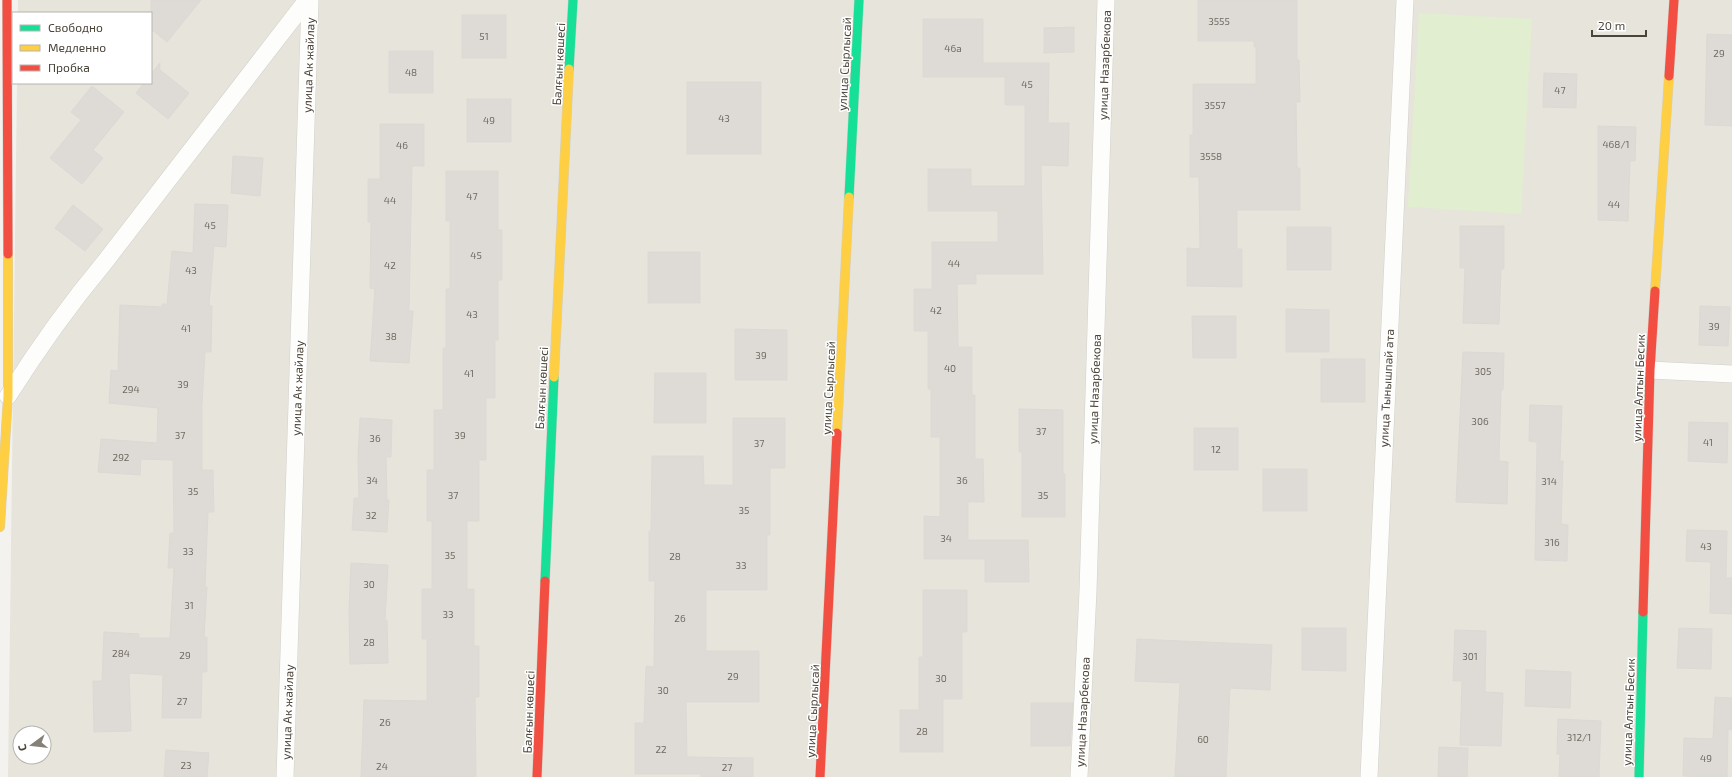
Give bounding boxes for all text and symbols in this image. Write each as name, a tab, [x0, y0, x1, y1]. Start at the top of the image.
street label: улица Назарбекова	[1095, 10, 1114, 120]
legend	[12, 12, 152, 84]
scale bar	[1592, 12, 1646, 38]
house number: 3555	[1208, 15, 1230, 27]
street label: улица Ак жайлау	[299, 16, 318, 113]
street label: улица Сырлысай	[835, 17, 854, 111]
text: 20 m	[1598, 18, 1625, 32]
text: Свободно	[48, 20, 103, 34]
street label: Балғын көшесі	[549, 22, 567, 106]
house number: 51	[479, 30, 489, 42]
text: Медленно	[48, 40, 106, 54]
house number: 46а	[944, 42, 962, 54]
house number: 29	[1713, 47, 1725, 59]
text: Пробка	[48, 60, 90, 74]
house number: 48	[405, 66, 417, 78]
house number: 45	[1021, 78, 1033, 90]
house number: 47	[1554, 84, 1566, 96]
house number: 3557	[1204, 99, 1226, 111]
house number: 43	[718, 112, 730, 124]
house number: 49	[483, 114, 495, 126]
house number: 468/1	[1602, 138, 1630, 150]
house number: 46	[396, 139, 408, 151]
house number: 3558	[1200, 150, 1222, 162]
house number: 47	[466, 190, 478, 202]
house number: 44	[384, 194, 396, 206]
house number: 44	[1608, 198, 1620, 210]
house number: 45	[204, 219, 216, 231]
house number: 45	[470, 249, 482, 261]
house number: 44	[948, 257, 960, 269]
house number: 42	[384, 259, 396, 271]
house number: 43	[185, 264, 197, 276]
house number: 42	[930, 304, 942, 316]
house number: 43	[466, 308, 478, 320]
house number: 39	[1708, 320, 1720, 332]
house number: 41	[181, 322, 191, 334]
street label: улица Тынышпай ата	[1376, 328, 1397, 448]
house number: 38	[385, 330, 397, 342]
street label: улица Алтын Бесик	[1629, 333, 1648, 442]
street label: улица Назарбекова	[1085, 334, 1104, 444]
street label: улица Ак жайлау	[288, 339, 307, 436]
street label: улица Сырлысай	[819, 341, 838, 435]
street label: Балғын көшесі	[532, 346, 550, 430]
house number: 39	[755, 349, 767, 361]
house number: 40	[944, 362, 956, 374]
house number: 305	[1475, 365, 1491, 377]
house number: 41	[464, 367, 474, 379]
house number: 39	[177, 378, 189, 390]
house number: 294	[122, 383, 140, 395]
house number: 306	[1471, 415, 1489, 427]
house number: 37	[1036, 425, 1046, 437]
house number: 37	[175, 429, 185, 441]
house number: 39	[454, 429, 466, 441]
house number: 36	[369, 432, 381, 444]
house number: 41	[1703, 436, 1713, 448]
house number: 37	[754, 437, 764, 449]
house number: 12	[1211, 443, 1221, 455]
house number: 292	[113, 451, 130, 463]
house number: 34	[366, 474, 378, 486]
house number: 36	[956, 474, 968, 486]
house number: 314	[1541, 475, 1557, 487]
house number: 35	[188, 485, 198, 497]
house number: 37	[448, 489, 458, 501]
house number: 35	[1038, 489, 1048, 501]
house number: 35	[739, 504, 749, 516]
house number: 32	[365, 509, 377, 521]
house number: 34	[940, 532, 952, 544]
house number: 316	[1544, 536, 1560, 548]
house number: 43	[1700, 540, 1712, 552]
house number: 33	[182, 545, 194, 557]
house number: 35	[445, 549, 455, 561]
house number: 28	[669, 550, 681, 562]
house number: 33	[735, 559, 747, 571]
house number: 30	[363, 578, 375, 590]
house number: 31	[184, 599, 194, 611]
house number: 33	[442, 608, 454, 620]
house number: 26	[674, 612, 686, 624]
house number: 28	[363, 636, 375, 648]
house number: 284	[112, 647, 130, 659]
house number: 29	[179, 649, 191, 661]
house number: 301	[1462, 650, 1478, 662]
street label: улица Назарбекова	[1072, 657, 1093, 767]
street label: улица Алтын Бесик	[1619, 657, 1638, 766]
street label: улица Ак жайлау	[278, 663, 297, 760]
street label: улица Сырлысай	[803, 664, 822, 758]
street label: Балғын көшесі	[520, 670, 536, 754]
house number: 29	[727, 670, 739, 682]
house number: 30	[935, 672, 947, 684]
house number: 30	[657, 684, 669, 696]
house number: 27	[177, 695, 187, 707]
house number: 26	[379, 716, 391, 728]
north arrow	[12, 725, 52, 765]
house number: 28	[916, 725, 928, 737]
house number: 312/1	[1567, 731, 1591, 743]
house number: 60	[1197, 733, 1209, 745]
text: С	[15, 742, 29, 753]
house number: 22	[655, 743, 667, 755]
house number: 49	[1700, 752, 1712, 764]
house number: 23	[180, 759, 192, 771]
house number: 24	[376, 760, 388, 772]
house number: 27	[722, 761, 732, 773]

